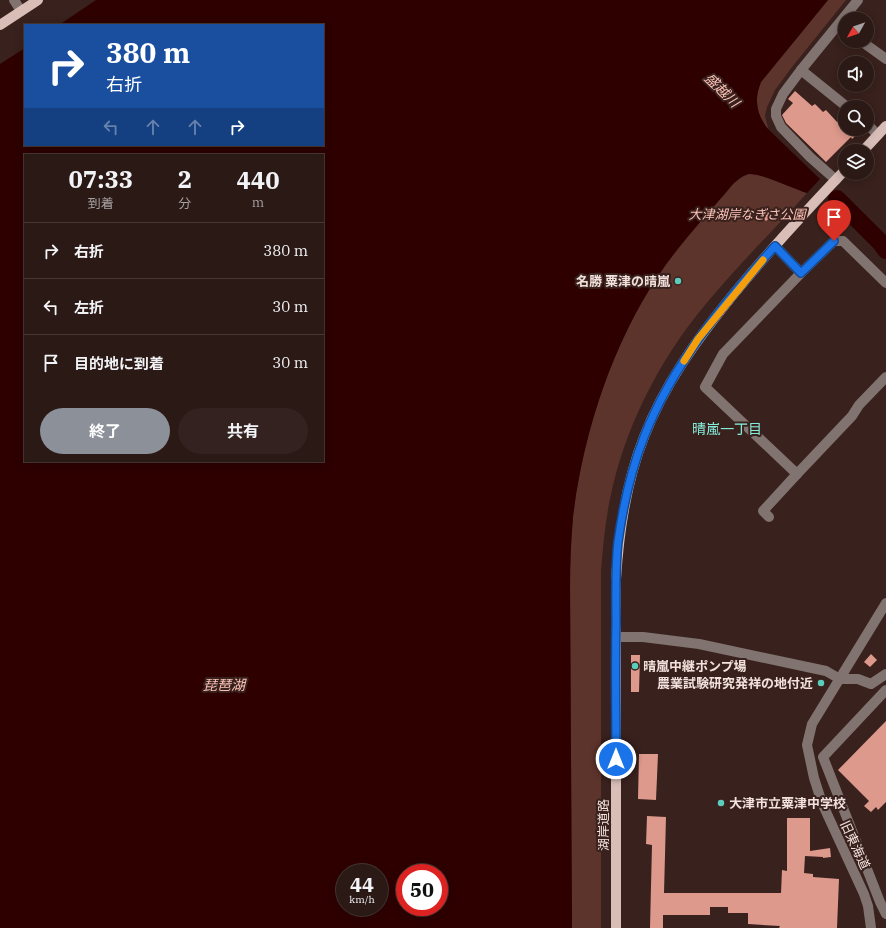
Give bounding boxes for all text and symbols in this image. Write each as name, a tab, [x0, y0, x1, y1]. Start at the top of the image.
north arrow	[838, 12, 874, 48]
map controls	[838, 12, 874, 180]
text: 380 m	[106, 34, 190, 71]
icon: right	[40, 40, 92, 92]
button: sound	[838, 56, 874, 92]
water label: 盛越川	[701, 69, 745, 112]
text: 右折	[106, 73, 142, 96]
button: search	[838, 100, 874, 136]
icon: left	[100, 116, 122, 138]
icon: ahead	[142, 116, 164, 138]
icon: ahead	[184, 116, 206, 138]
icon: right	[226, 116, 248, 138]
button: layers	[838, 144, 874, 180]
text: 07:33	[68, 163, 133, 195]
text: 2	[178, 163, 192, 195]
text: 440	[236, 164, 280, 196]
text: m	[252, 194, 264, 211]
text: 到着	[88, 195, 114, 212]
text: 分	[178, 195, 191, 212]
pin	[817, 200, 851, 241]
park label: 大津湖岸なぎさ公園	[688, 206, 807, 223]
icon: arrive	[823, 206, 845, 228]
icon: right	[40, 240, 62, 262]
text: 380 m	[263, 241, 308, 260]
text: 右折	[74, 242, 104, 261]
place label: 名勝 粟津の晴嵐	[576, 273, 671, 290]
marker: 名勝 粟津の晴嵐	[673, 276, 683, 286]
icon: left	[40, 296, 62, 318]
text: 30 m	[272, 297, 308, 316]
text: 左折	[74, 298, 104, 317]
icon: arrive	[40, 352, 62, 374]
text: 30 m	[272, 353, 308, 372]
text: 目的地に到着	[74, 354, 164, 373]
button: 終了	[40, 408, 170, 454]
button: 共有	[178, 408, 308, 454]
district label: 晴嵐一丁目	[692, 420, 762, 438]
place label: 晴嵐中継ポンプ場	[643, 658, 747, 675]
marker: 晴嵐中継ポンプ場	[630, 661, 640, 671]
place label: 農業試験研究発祥の地付近	[657, 675, 813, 692]
water label: 琵琶湖	[203, 676, 247, 694]
marker: 農業試験研究発祥の地付近	[816, 678, 826, 688]
position arrow	[595, 738, 637, 780]
place label: 大津市立粟津中学校	[729, 795, 846, 812]
marker: 大津市立粟津中学校	[716, 798, 726, 808]
street label: 湖岸道路	[595, 799, 612, 851]
street label: 旧東海道	[836, 818, 874, 872]
speed limit sign: 50	[396, 864, 448, 916]
text: 44	[350, 871, 374, 898]
text: km/h	[349, 893, 375, 906]

